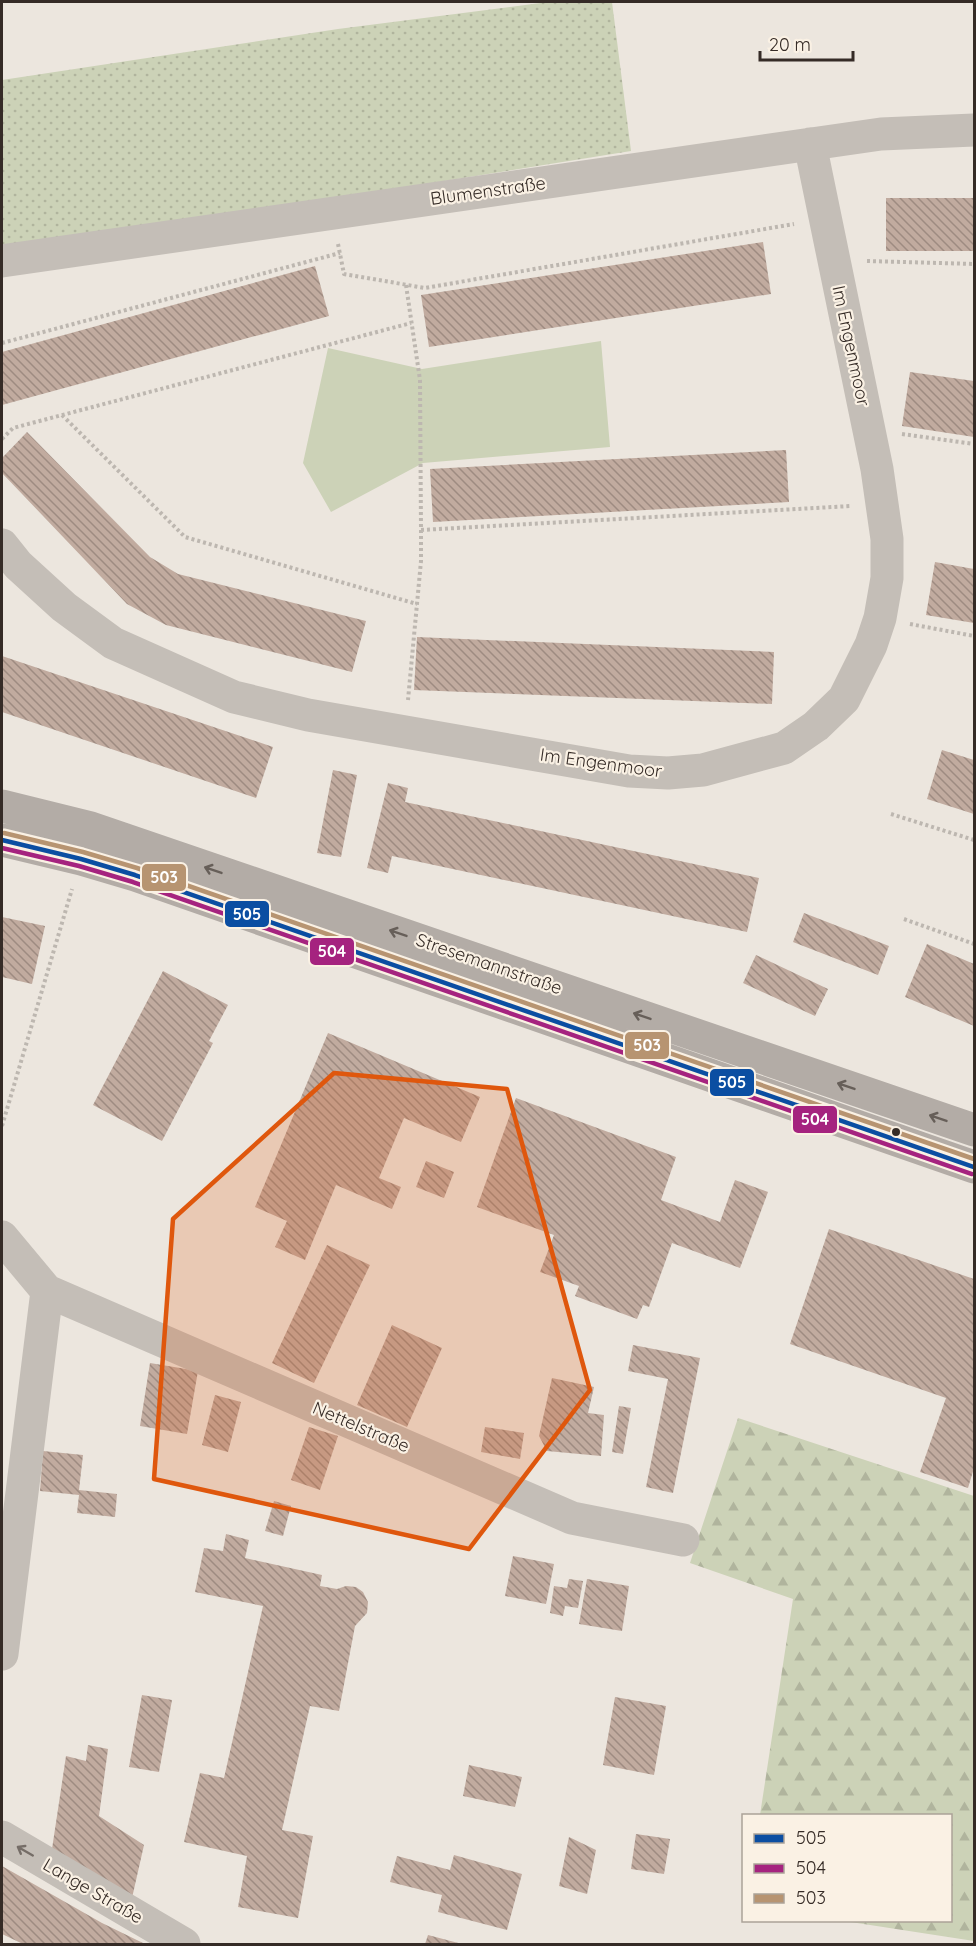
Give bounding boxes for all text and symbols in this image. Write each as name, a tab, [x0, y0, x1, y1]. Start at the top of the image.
scale bar	[760, 24, 853, 62]
text: 20 m	[769, 33, 811, 56]
street label: Blumenstraße	[429, 171, 547, 210]
street label: Im Engenmoor	[827, 283, 876, 409]
street label: Im Engenmoor	[539, 743, 664, 782]
line badge: 503	[141, 863, 187, 892]
one-way arrow	[204, 863, 223, 874]
text: 503	[150, 867, 178, 887]
line badge: 505	[224, 900, 270, 928]
text: 505	[233, 904, 261, 924]
one-way arrow	[389, 926, 407, 937]
street label: Stresemannstraße	[413, 928, 565, 999]
line badge: 504	[309, 937, 355, 966]
text: 504	[318, 941, 347, 961]
one-way arrow	[633, 1009, 652, 1020]
line badge: 503	[624, 1031, 670, 1060]
text: 503	[633, 1035, 661, 1055]
line badge: 505	[709, 1068, 755, 1097]
text: 505	[718, 1072, 746, 1092]
one-way arrow	[837, 1080, 856, 1091]
line badge: 504	[792, 1105, 838, 1134]
text: 504	[801, 1109, 830, 1129]
one-way arrow	[929, 1112, 948, 1123]
unlabelled marker	[890, 1126, 902, 1138]
street label: Nettelstraße	[309, 1396, 413, 1457]
legend	[742, 1814, 952, 1922]
text: 505	[796, 1826, 826, 1849]
one-way arrow	[17, 1845, 34, 1857]
street label: Lange Straße	[39, 1853, 147, 1928]
text: 504	[796, 1856, 826, 1879]
text: 503	[796, 1886, 826, 1909]

